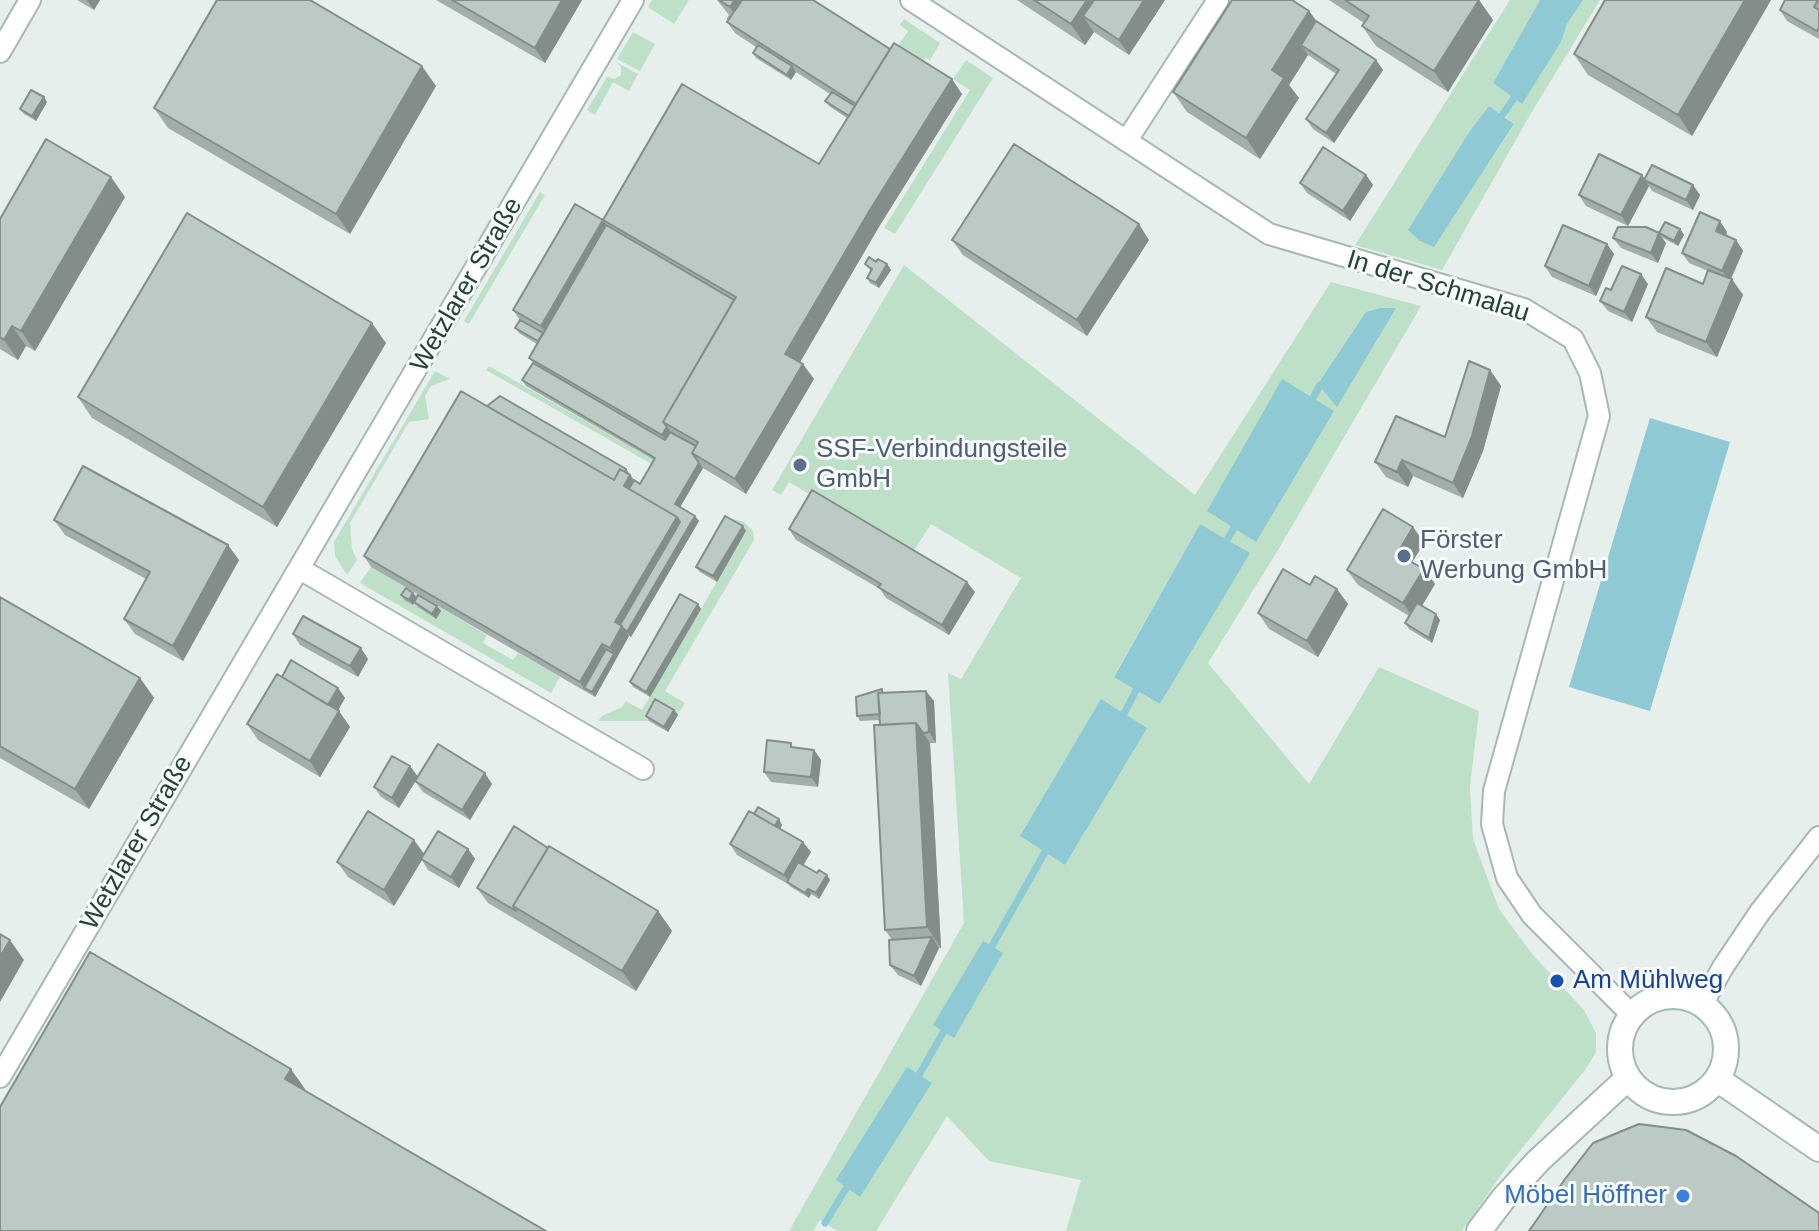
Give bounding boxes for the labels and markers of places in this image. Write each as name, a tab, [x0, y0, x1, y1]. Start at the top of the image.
place label: SSF-Verbindungsteile GmbH	[816, 434, 1067, 496]
marker: SSF-Verbindungsteile GmbH	[791, 456, 809, 474]
place label: Förster Werbung GmbH	[1420, 525, 1607, 586]
marker: Förster Werbung GmbH	[1395, 547, 1413, 565]
place label: Am Mühlweg	[1573, 965, 1723, 997]
marker: Am Mühlweg	[1548, 972, 1566, 990]
place label: Möbel Höffner	[1504, 1180, 1667, 1212]
marker: Möbel Höffner	[1674, 1187, 1692, 1205]

